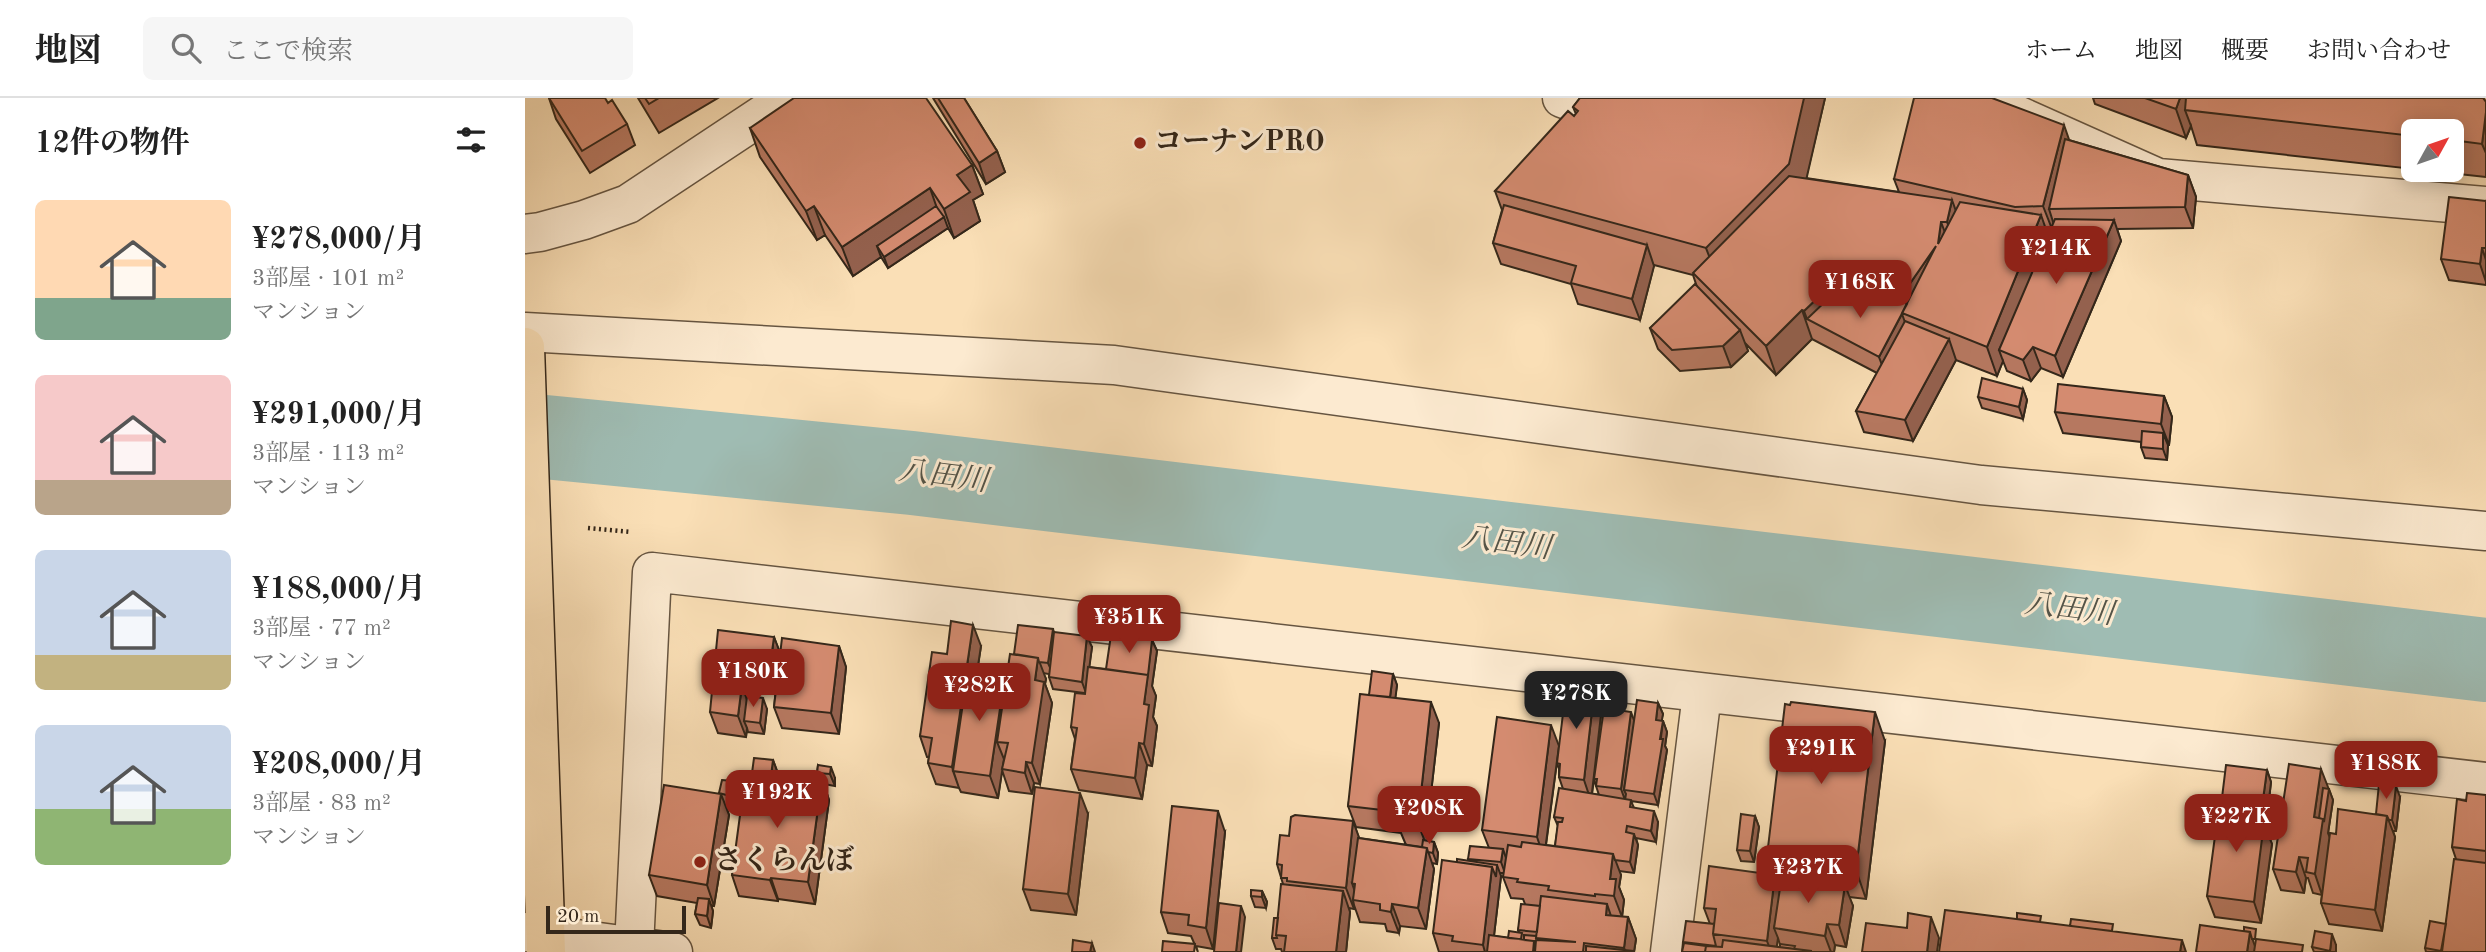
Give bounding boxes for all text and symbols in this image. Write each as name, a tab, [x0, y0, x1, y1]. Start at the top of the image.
search box	[143, 17, 633, 80]
icon: search	[167, 29, 205, 67]
text: 地図	[35, 36, 101, 69]
text: ここで検索	[223, 39, 353, 65]
text: ホーム	[2025, 40, 2097, 64]
text: 地図	[2135, 40, 2183, 64]
text: 概要	[2221, 40, 2269, 64]
text: お問い合わせ	[2307, 40, 2451, 64]
north arrow	[2401, 119, 2464, 182]
map controls	[2401, 119, 2464, 182]
icon: filters	[452, 121, 490, 159]
place label: コーナンPRO	[1154, 128, 1325, 157]
text: 12件の物件	[35, 129, 190, 159]
marker: コーナンPRO	[1132, 135, 1148, 151]
text: ¥278,000/月	[252, 225, 426, 255]
pin: ¥214K	[2007, 226, 2105, 286]
icon: home	[91, 228, 175, 312]
text: ¥214K	[2020, 237, 2092, 260]
pin: ¥168K	[1811, 260, 1909, 320]
text: 3部屋 · 101 m²	[252, 267, 404, 290]
text: ¥168K	[1824, 271, 1896, 294]
text: マンション	[252, 301, 366, 324]
text: ¥291,000/月	[252, 400, 426, 430]
icon: home	[91, 403, 175, 487]
text: 3部屋 · 113 m²	[252, 442, 404, 465]
water label: 八田川	[897, 455, 993, 498]
text: マンション	[252, 476, 366, 499]
water label: 八田川	[1460, 522, 1556, 565]
text: ¥188,000/月	[252, 575, 426, 605]
icon: home	[91, 578, 175, 662]
water label: 八田川	[2023, 588, 2119, 631]
pin: ¥351K	[1080, 596, 1178, 655]
text: ¥351K	[1093, 606, 1165, 629]
text: 3部屋 · 77 m²	[252, 617, 391, 640]
pin: ¥180K	[704, 650, 802, 709]
text: マンション	[252, 651, 366, 674]
text: ¥180K	[717, 660, 789, 683]
pin: ¥282K	[930, 664, 1028, 723]
pin: ¥278K	[1527, 672, 1625, 731]
text: ¥282K	[943, 674, 1015, 697]
text: ¥278K	[1540, 682, 1612, 705]
pin: ¥291K	[1772, 726, 1870, 786]
text: ¥291K	[1785, 737, 1857, 760]
pin: ¥188K	[2337, 742, 2435, 801]
text: ¥208,000/月	[252, 750, 426, 780]
text: ¥188K	[2350, 752, 2422, 775]
icon: home	[91, 753, 175, 837]
pin: ¥192K	[728, 770, 826, 830]
text: ¥192K	[741, 781, 813, 804]
pin: ¥208K	[1380, 786, 1478, 846]
text: 3部屋 · 83 m²	[252, 792, 391, 815]
pin: ¥227K	[2187, 794, 2285, 854]
text: ¥208K	[1393, 797, 1465, 820]
text: ¥227K	[2200, 805, 2272, 828]
text: マンション	[252, 826, 366, 849]
place label: さくらんぼ	[714, 845, 854, 876]
pin: ¥237K	[1759, 846, 1857, 905]
marker: さくらんぼ	[692, 854, 708, 870]
text: ¥237K	[1772, 856, 1844, 879]
scale bar	[546, 903, 686, 935]
text: 20 m	[557, 908, 599, 927]

